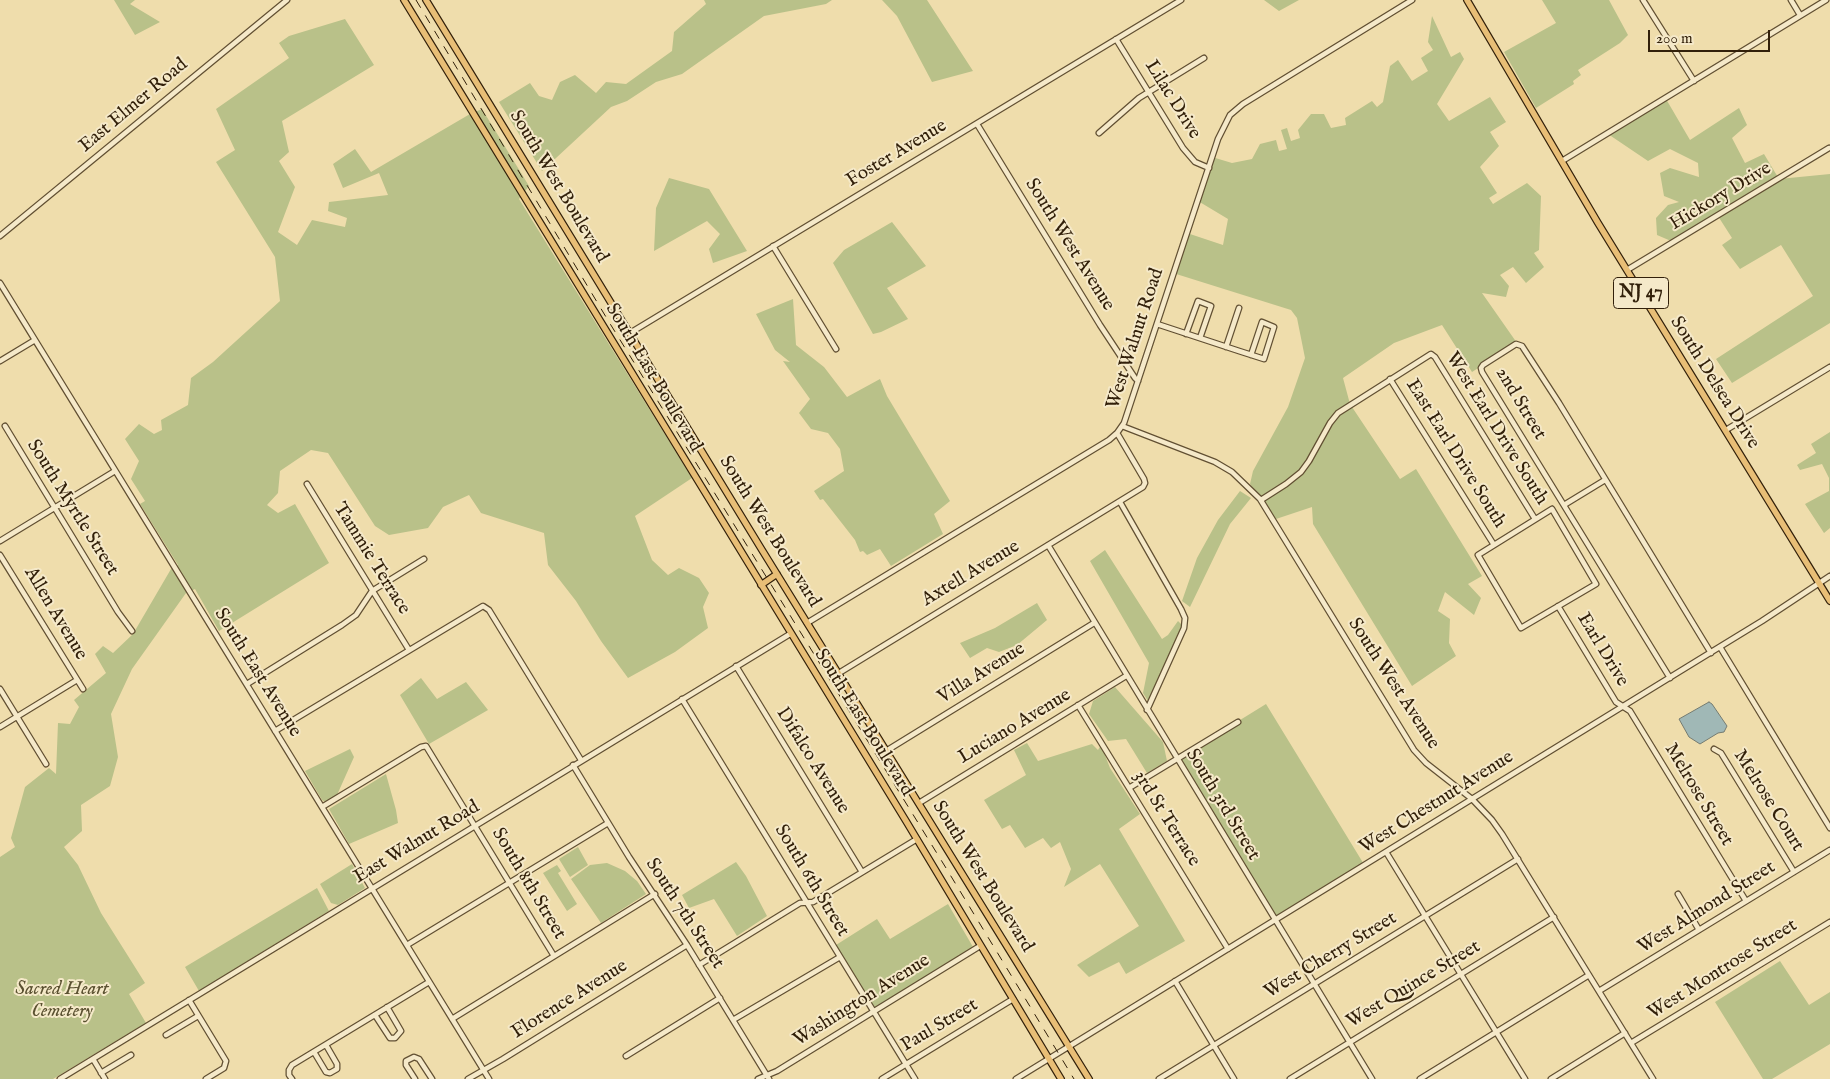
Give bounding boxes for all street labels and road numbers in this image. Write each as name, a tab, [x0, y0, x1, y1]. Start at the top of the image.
street label: East Elmer Road	[75, 54, 193, 158]
street label: Lilac Drive	[1139, 56, 1205, 144]
street label: South West Boulevard	[503, 107, 613, 267]
street label: Foster Avenue	[843, 115, 951, 193]
street label: Hickory Drive	[1666, 158, 1776, 236]
street label: South West Avenue	[1019, 175, 1119, 315]
street label: West Walnut Road	[1102, 266, 1170, 412]
road number: NJ 47	[1614, 278, 1668, 308]
street label: South East Boulevard	[600, 300, 706, 456]
street label: South Delsea Drive	[1664, 313, 1764, 453]
street label: West Earl Drive South	[1440, 348, 1552, 510]
street label: 2nd Street	[1489, 364, 1551, 444]
street label: East Earl Drive South	[1400, 375, 1510, 533]
street label: South Myrtle Street	[21, 436, 123, 580]
street label: South West Boulevard	[713, 452, 825, 612]
street label: Tammie Terrace	[327, 499, 415, 619]
street label: Axtell Avenue	[918, 536, 1024, 612]
street label: Allen Avenue	[18, 563, 92, 665]
street label: South East Avenue	[208, 604, 306, 742]
street label: Earl Drive	[1571, 609, 1633, 691]
street label: South West Avenue	[1342, 614, 1444, 754]
street label: Villa Avenue	[934, 638, 1030, 710]
street label: South East Boulevard	[808, 645, 918, 801]
street label: Luciano Avenue	[955, 684, 1075, 770]
street label: Difalco Avenue	[770, 704, 854, 818]
street label: Melrose Street	[1658, 740, 1738, 850]
street label: South 3rd Street	[1180, 745, 1264, 865]
street label: West Chestnut Avenue	[1356, 746, 1518, 860]
street label: Melrose Court	[1728, 746, 1808, 856]
street label: 3rd St Terrace	[1128, 767, 1204, 871]
street label: East Walnut Road	[350, 797, 484, 889]
street label: South West Boulevard	[926, 797, 1038, 957]
street label: South 6th Street	[769, 821, 853, 941]
street label: South 8th Street	[486, 824, 570, 944]
street label: South 7th Street	[640, 854, 728, 974]
street label: West Almond Street	[1634, 857, 1780, 959]
street label: West Cherry Street	[1261, 908, 1401, 1004]
street label: West Montrose Street	[1644, 915, 1802, 1025]
street label: West Quince Street	[1343, 936, 1485, 1034]
street label: Washington Avenue	[790, 950, 934, 1052]
street label: Florence Avenue	[508, 955, 632, 1045]
street label: Paul Street	[897, 994, 983, 1058]

